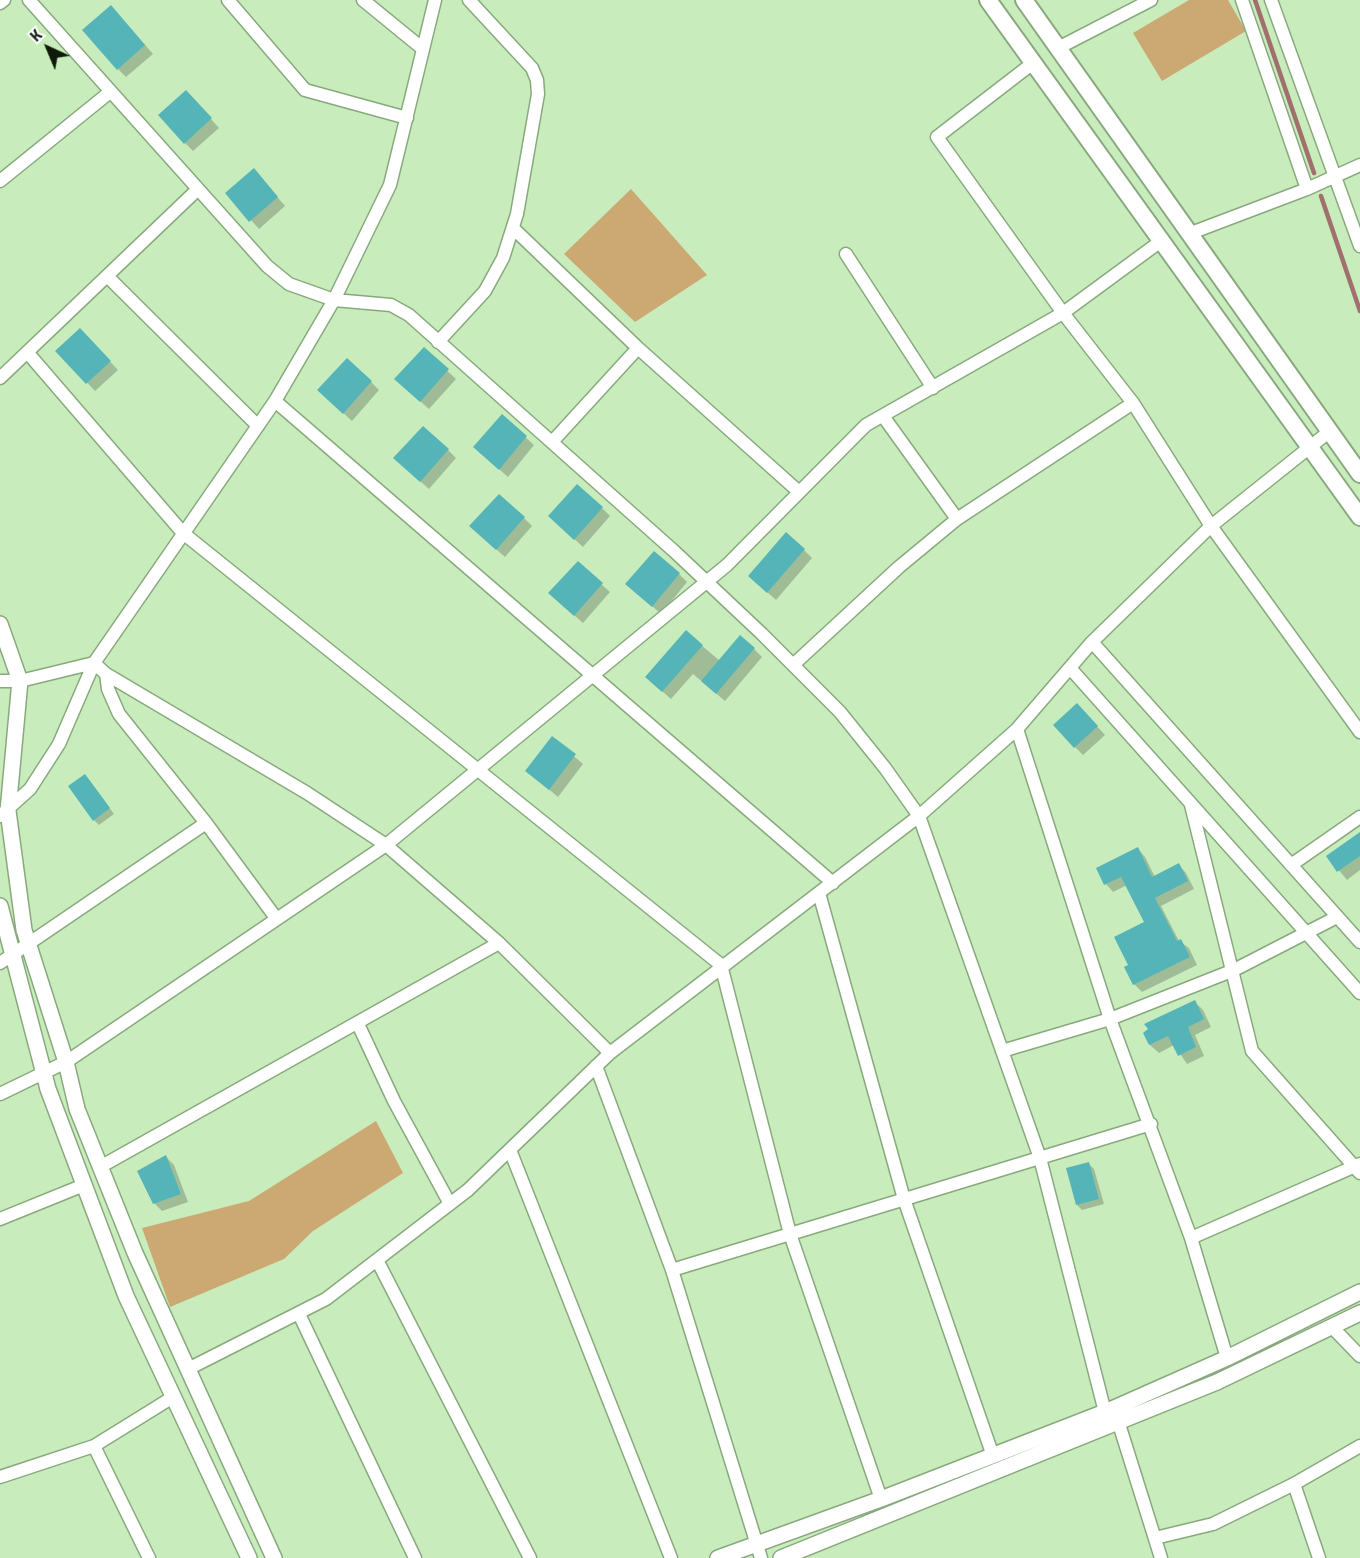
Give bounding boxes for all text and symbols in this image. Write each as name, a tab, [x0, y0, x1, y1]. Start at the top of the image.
north arrow	[18, 18, 78, 78]
text: K	[24, 23, 47, 47]

